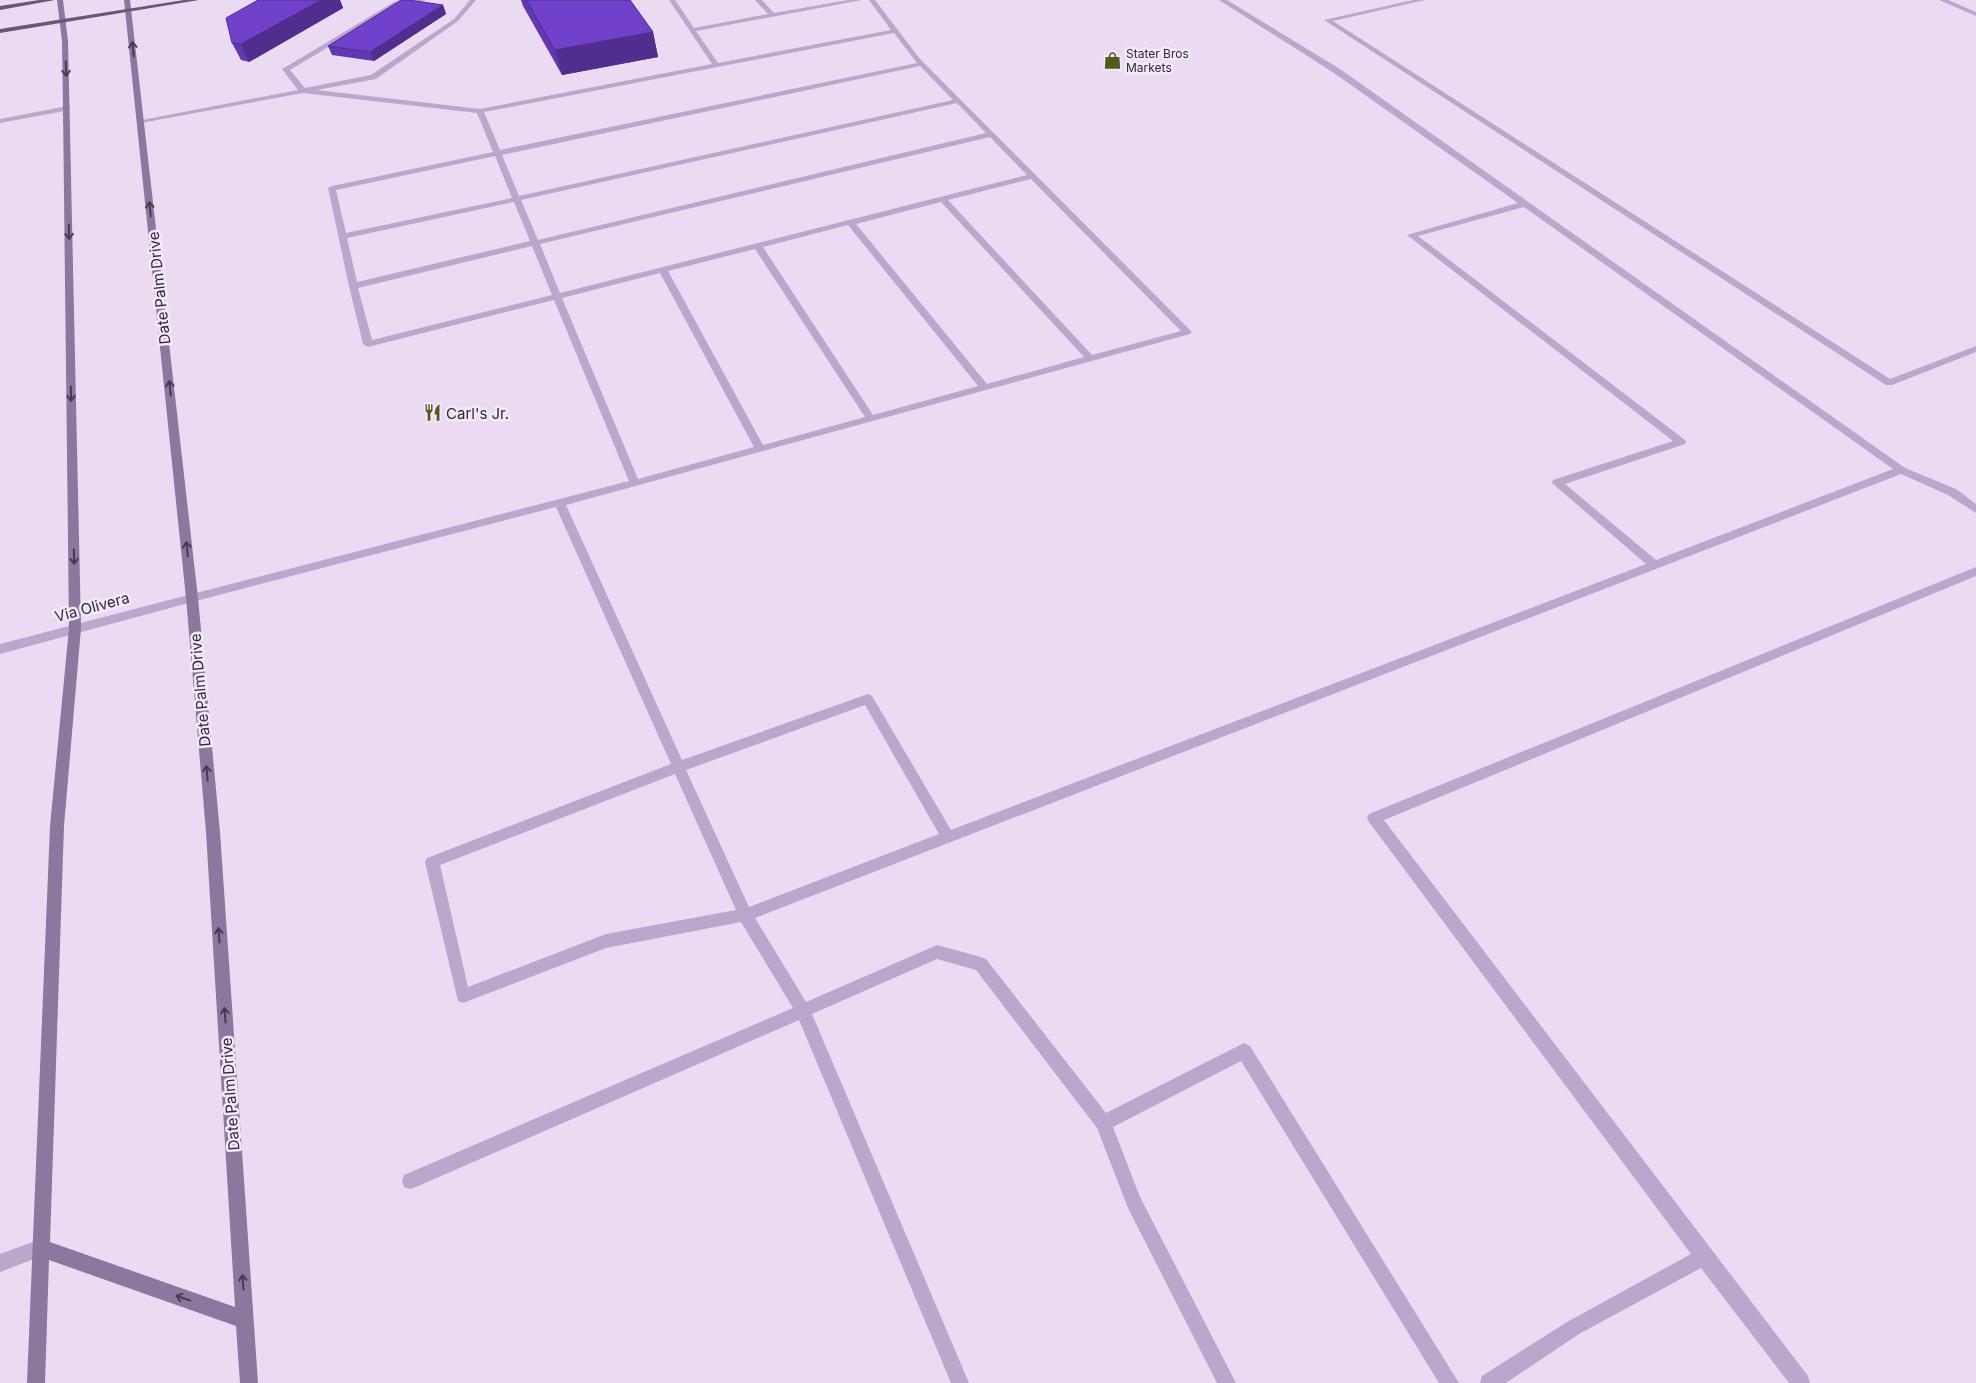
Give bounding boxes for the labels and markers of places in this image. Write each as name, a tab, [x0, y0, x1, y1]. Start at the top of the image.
place label: Stater Bros Markets	[1126, 46, 1189, 75]
shop icon: Stater Bros Markets	[1102, 50, 1122, 70]
restaurant icon: Carl's Jr.	[422, 403, 442, 423]
place label: Carl's Jr.	[446, 404, 509, 423]

